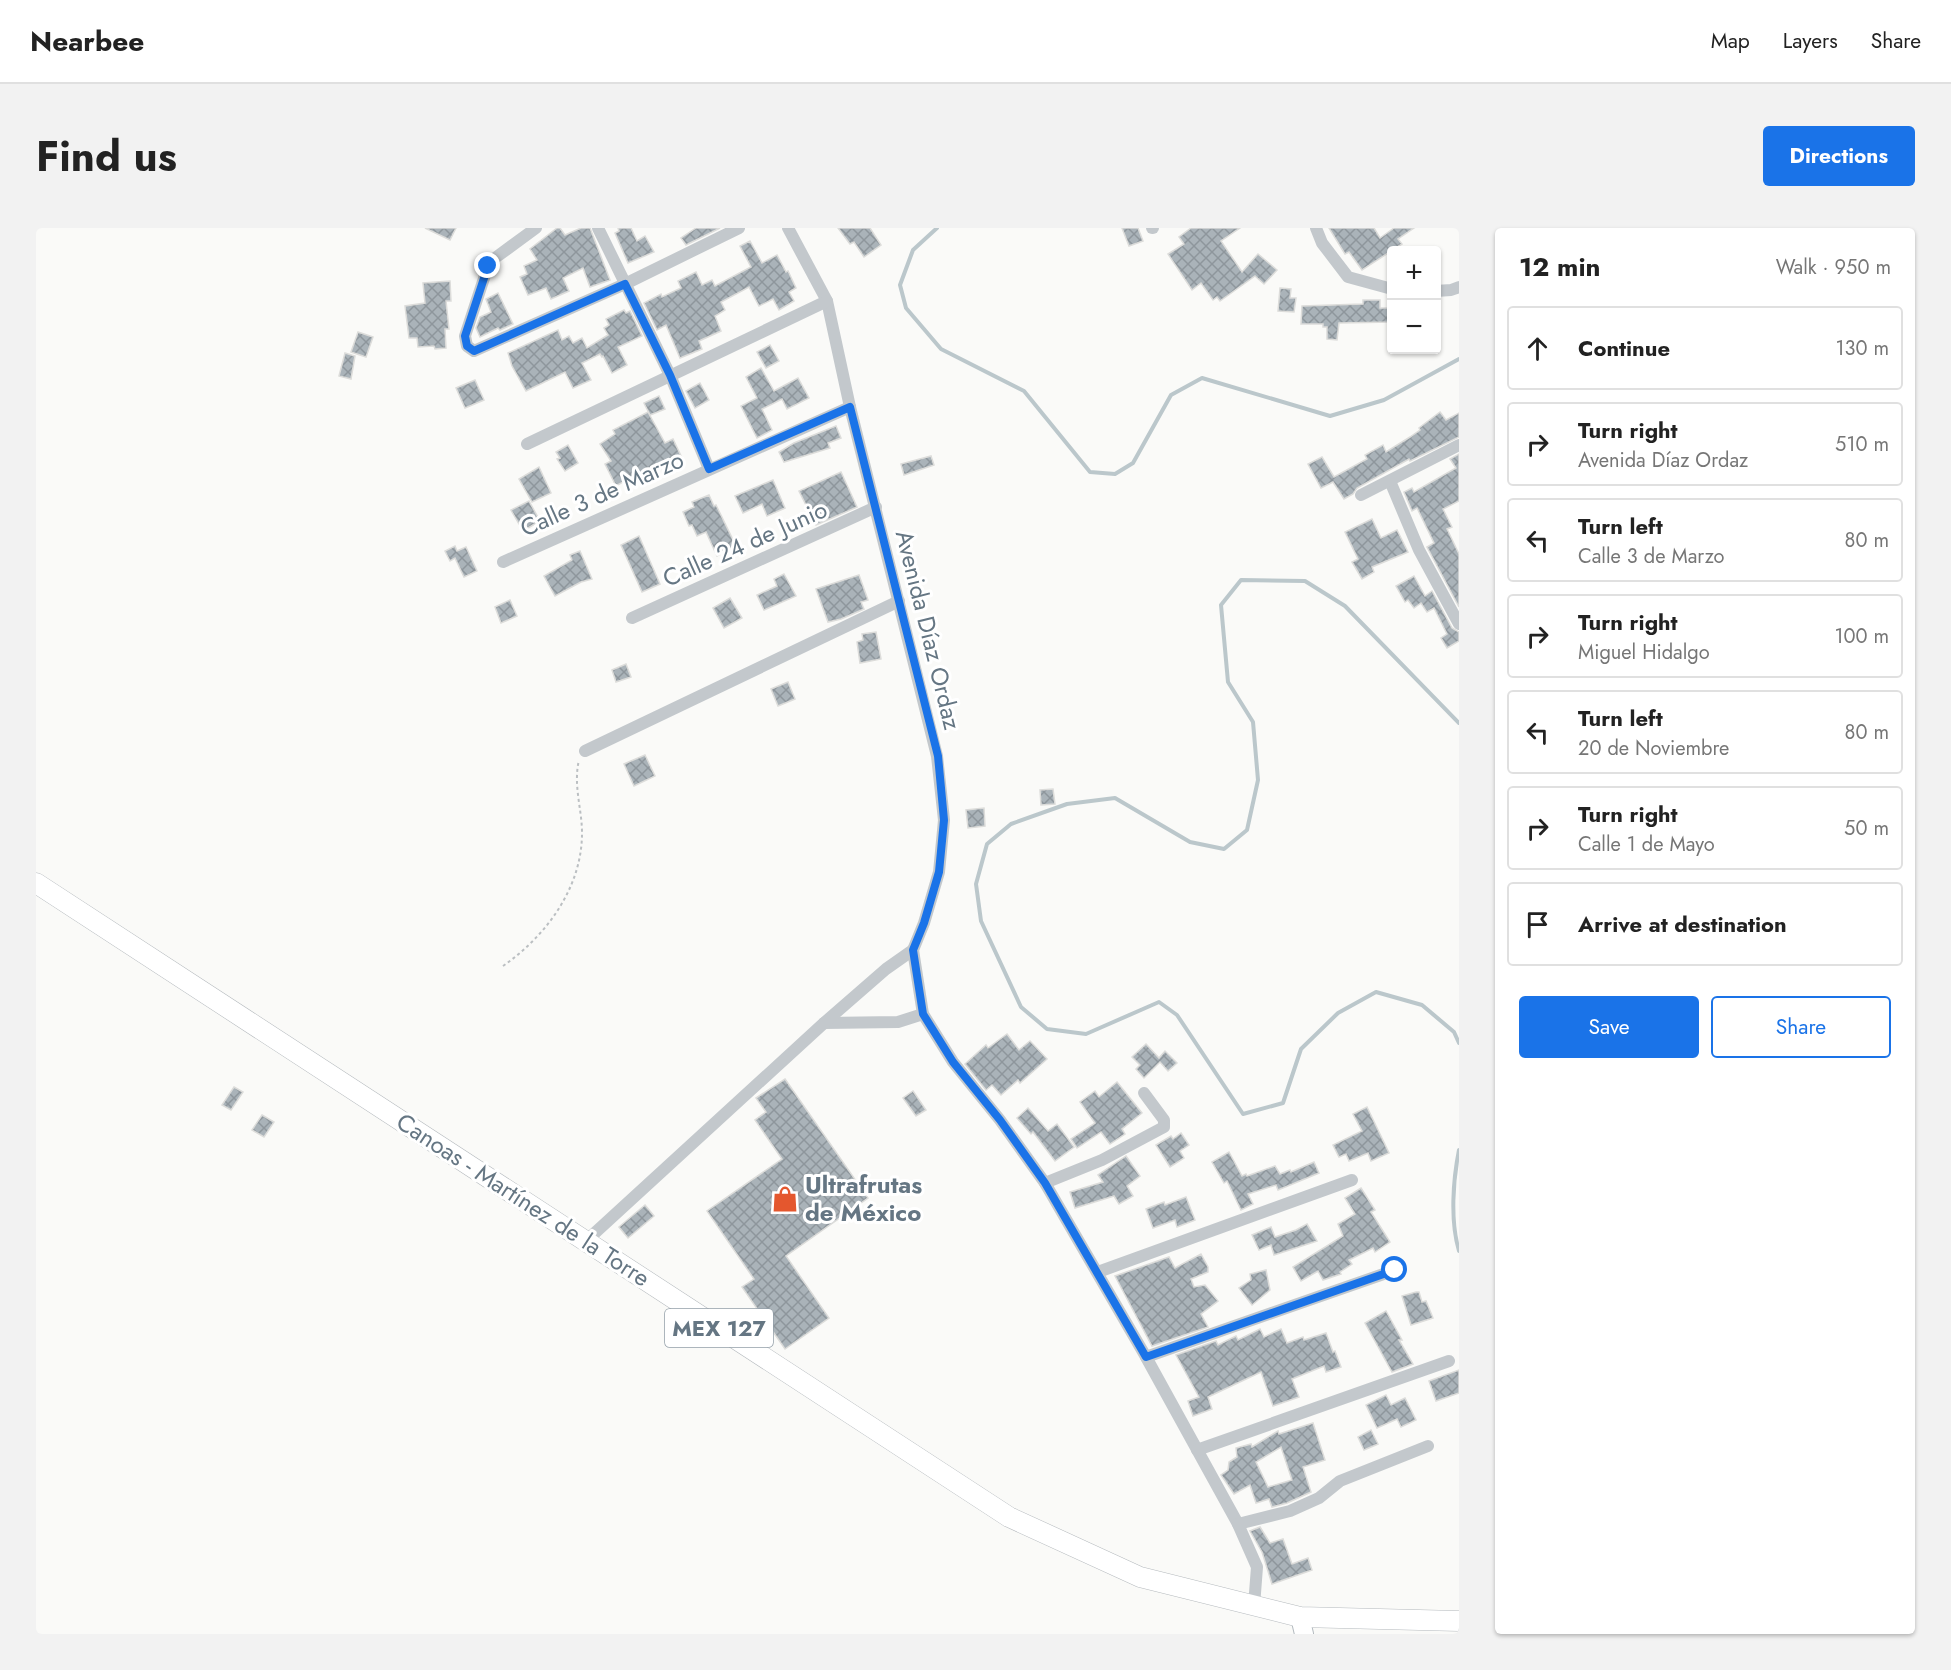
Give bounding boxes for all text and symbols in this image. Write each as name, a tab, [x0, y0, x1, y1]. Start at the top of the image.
text: Nearbee	[30, 21, 144, 62]
text: Map	[1711, 26, 1750, 56]
text: Layers	[1783, 26, 1838, 56]
text: Share	[1871, 26, 1921, 56]
text: Find us	[36, 126, 177, 187]
button: Directions	[1763, 126, 1915, 186]
map controls	[1387, 246, 1441, 354]
button: +	[1387, 246, 1441, 300]
text: 12 min	[1519, 248, 1601, 286]
route end	[474, 252, 500, 278]
text: Walk · 950 m	[1776, 253, 1891, 282]
button: −	[1387, 300, 1441, 354]
icon: ahead	[1521, 332, 1554, 365]
text: Continue	[1578, 332, 1670, 364]
text: 130 m	[1835, 334, 1889, 363]
text: Turn right	[1578, 414, 1678, 446]
icon: right	[1521, 428, 1554, 461]
text: 510 m	[1835, 430, 1889, 459]
street label: Calle 3 de Marzo	[514, 442, 689, 545]
text: Avenida Díaz Ordaz	[1578, 446, 1748, 475]
street label: Calle 24 de Junio	[657, 492, 833, 596]
text: Turn left	[1578, 510, 1663, 542]
icon: left	[1521, 524, 1554, 557]
text: 80 m	[1844, 526, 1889, 555]
street label: Avenida Díaz Ordaz	[887, 527, 970, 733]
text: Calle 3 de Marzo	[1578, 542, 1725, 571]
text: Turn right	[1578, 606, 1678, 638]
icon: right	[1521, 620, 1554, 653]
text: 100 m	[1834, 622, 1889, 651]
text: Miguel Hidalgo	[1578, 638, 1710, 667]
text: Turn left	[1578, 702, 1663, 734]
icon: left	[1521, 716, 1554, 749]
text: 80 m	[1844, 718, 1889, 747]
text: 20 de Noviembre	[1578, 734, 1729, 763]
text: Turn right	[1578, 798, 1678, 830]
icon: right	[1521, 812, 1554, 845]
text: 50 m	[1844, 814, 1889, 843]
text: Calle 1 de Mayo	[1578, 830, 1715, 859]
icon: arrive	[1521, 908, 1554, 941]
text: Arrive at destination	[1578, 908, 1787, 940]
button: Save	[1519, 996, 1699, 1058]
button: Share	[1711, 996, 1891, 1058]
street label: Canoas - Martínez de la Torre	[390, 1104, 657, 1295]
place label: Ultrafrutas de México	[805, 1167, 922, 1230]
shop icon: Ultrafrutas de México	[770, 1184, 800, 1214]
route start	[1381, 1256, 1407, 1282]
road number: MEX 127	[665, 1309, 773, 1347]

